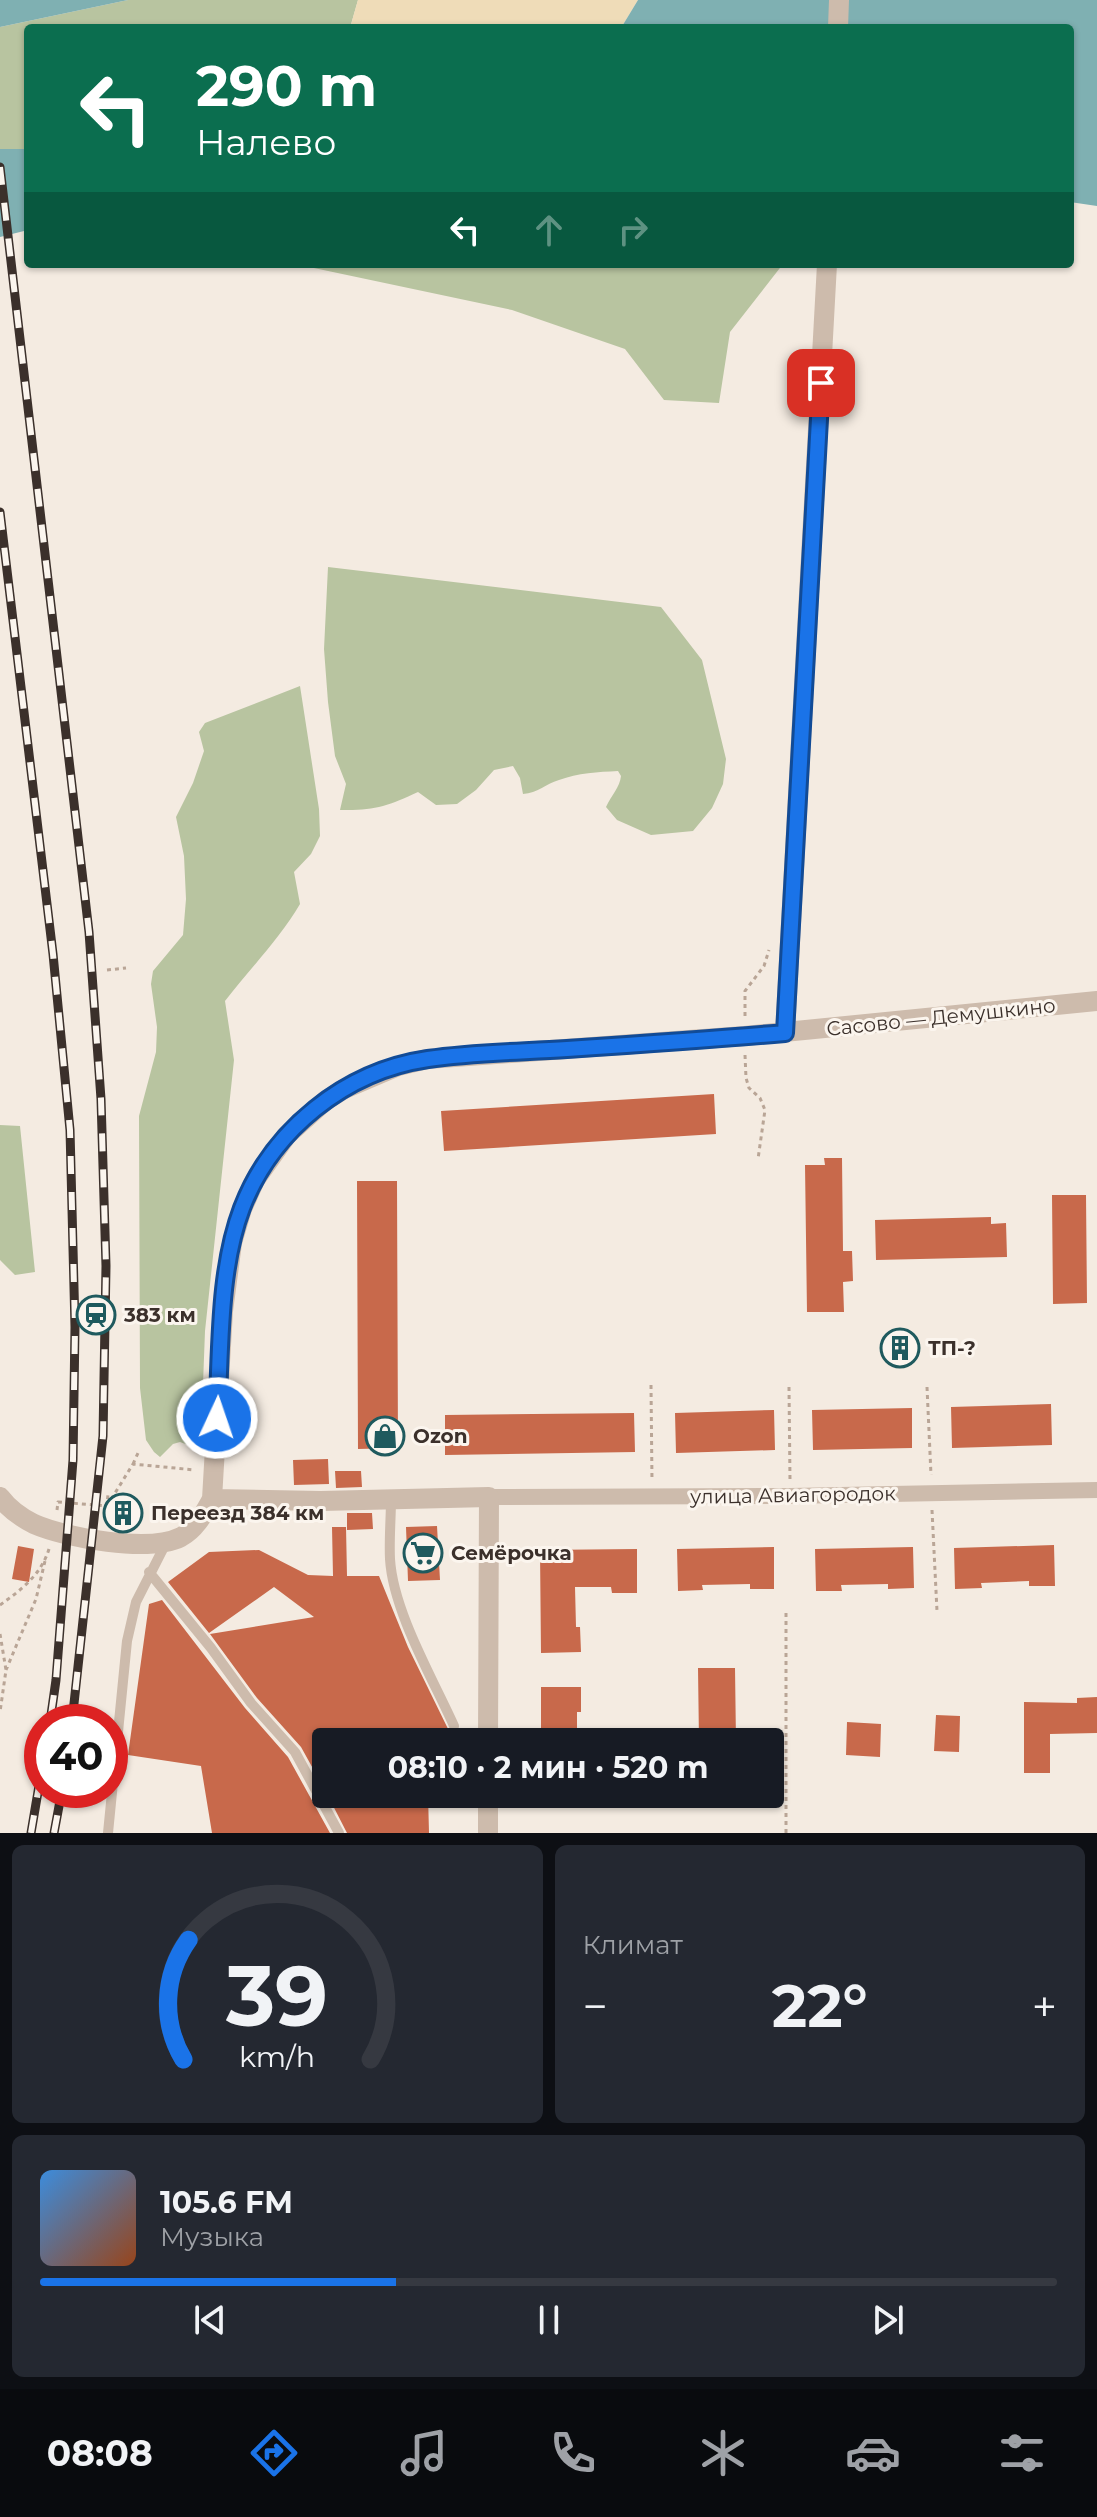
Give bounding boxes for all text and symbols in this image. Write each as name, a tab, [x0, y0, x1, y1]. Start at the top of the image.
text: 290 m	[196, 52, 377, 120]
icon: left	[64, 56, 168, 160]
text: Налево	[196, 120, 336, 164]
icon: left	[443, 208, 487, 252]
icon: ahead	[527, 208, 571, 252]
icon: right	[611, 208, 655, 252]
pin	[787, 349, 855, 417]
icon: arrive	[799, 361, 843, 405]
street label: Сасово — Демушкино	[825, 993, 1057, 1041]
station icon: 383 км	[75, 1294, 117, 1336]
place label: 383 км	[123, 1303, 196, 1327]
building icon: ТП-?	[879, 1327, 921, 1369]
place label: ТП-?	[928, 1336, 976, 1360]
position arrow	[175, 1376, 259, 1460]
shop icon: Ozon	[364, 1415, 406, 1457]
place label: Ozon	[413, 1424, 468, 1448]
street label: улица Авиагородок	[689, 1481, 896, 1509]
building icon: Переезд 384 км	[102, 1492, 144, 1534]
place label: Переезд 384 км	[151, 1501, 324, 1525]
supermarket icon: Семёрочка	[402, 1532, 444, 1574]
place label: Семёрочка	[451, 1541, 572, 1565]
speed limit sign: 40	[24, 1704, 128, 1808]
text: 08:10 · 2 мин · 520 m	[388, 1749, 708, 1786]
text: Климат	[583, 1929, 683, 1961]
text: 39	[225, 1945, 328, 2047]
text: 22°	[772, 1969, 868, 2042]
text: −	[583, 1979, 608, 2033]
text: +	[1032, 1979, 1057, 2033]
text: km/h	[239, 2039, 315, 2074]
text: 105.6 FM	[160, 2184, 293, 2221]
text: Музыка	[160, 2221, 264, 2253]
icon: previous	[188, 2298, 232, 2342]
icon: pause	[527, 2298, 571, 2342]
icon: next	[866, 2298, 910, 2342]
icon: directions	[246, 2425, 302, 2481]
icon: music	[396, 2425, 452, 2481]
icon: phone	[545, 2425, 601, 2481]
icon: climate	[695, 2425, 751, 2481]
icon: car	[845, 2425, 901, 2481]
icon: filters	[994, 2425, 1050, 2481]
text: 08:08	[47, 2431, 153, 2475]

